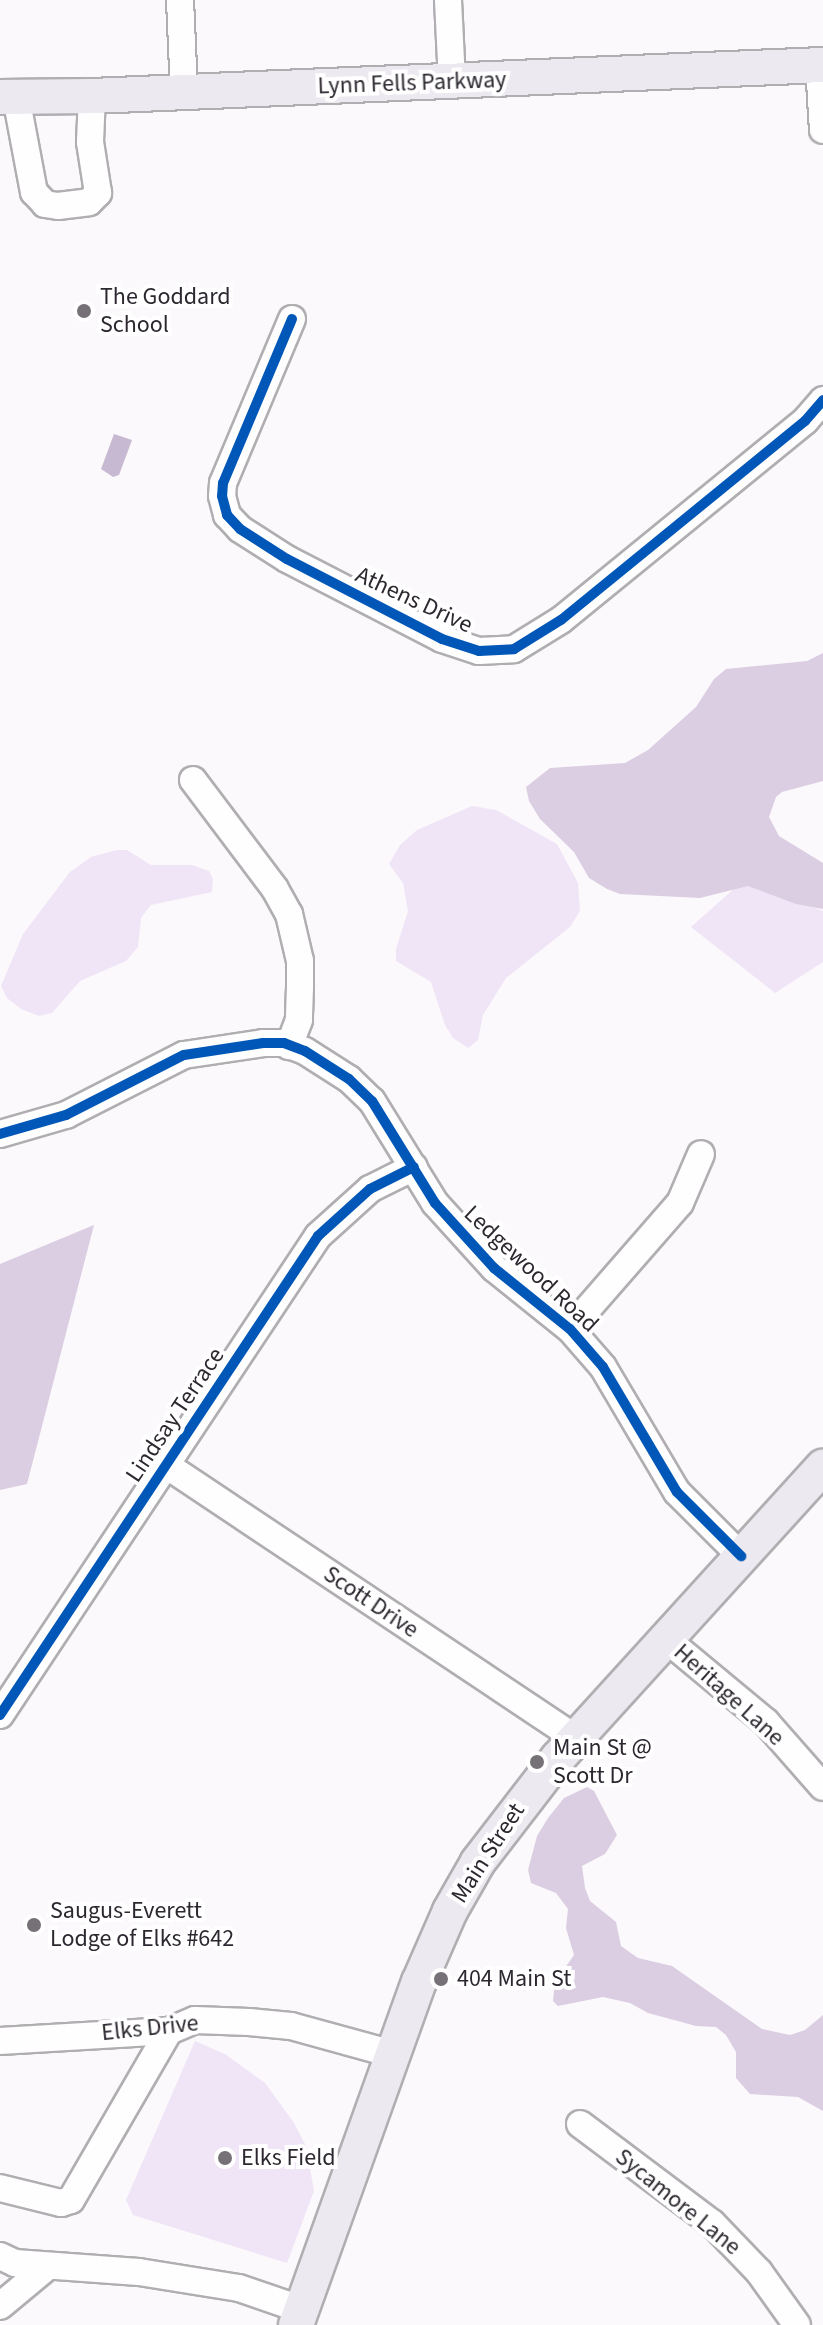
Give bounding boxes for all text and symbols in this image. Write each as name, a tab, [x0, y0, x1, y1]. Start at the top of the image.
street label: Lynn Fells Parkway	[317, 65, 507, 101]
place label: The Goddard School	[100, 283, 231, 339]
marker: The Goddard School	[75, 302, 93, 320]
street label: Athens Drive	[351, 560, 477, 640]
street label: Ledgewood Road	[458, 1199, 604, 1339]
street label: Lindsay Terrace	[119, 1342, 231, 1488]
street label: Scott Drive	[318, 1560, 424, 1644]
street label: Heritage Lane	[668, 1638, 790, 1752]
place label: Main St @ Scott Dr	[553, 1734, 652, 1790]
marker: Main St @ Scott Dr	[528, 1753, 546, 1771]
street label: Main Street	[445, 1798, 531, 1908]
place label: Saugus-Everett Lodge of Elks #642	[50, 1897, 234, 1953]
marker: Saugus-Everett Lodge of Elks #642	[25, 1916, 43, 1934]
place label: 404 Main St	[457, 1965, 571, 1993]
marker: 404 Main St	[432, 1970, 450, 1988]
street label: Elks Drive	[100, 2009, 200, 2047]
street label: Sycamore Lane	[609, 2143, 747, 2261]
place label: Elks Field	[241, 2144, 336, 2172]
marker: Elks Field	[216, 2149, 234, 2167]

